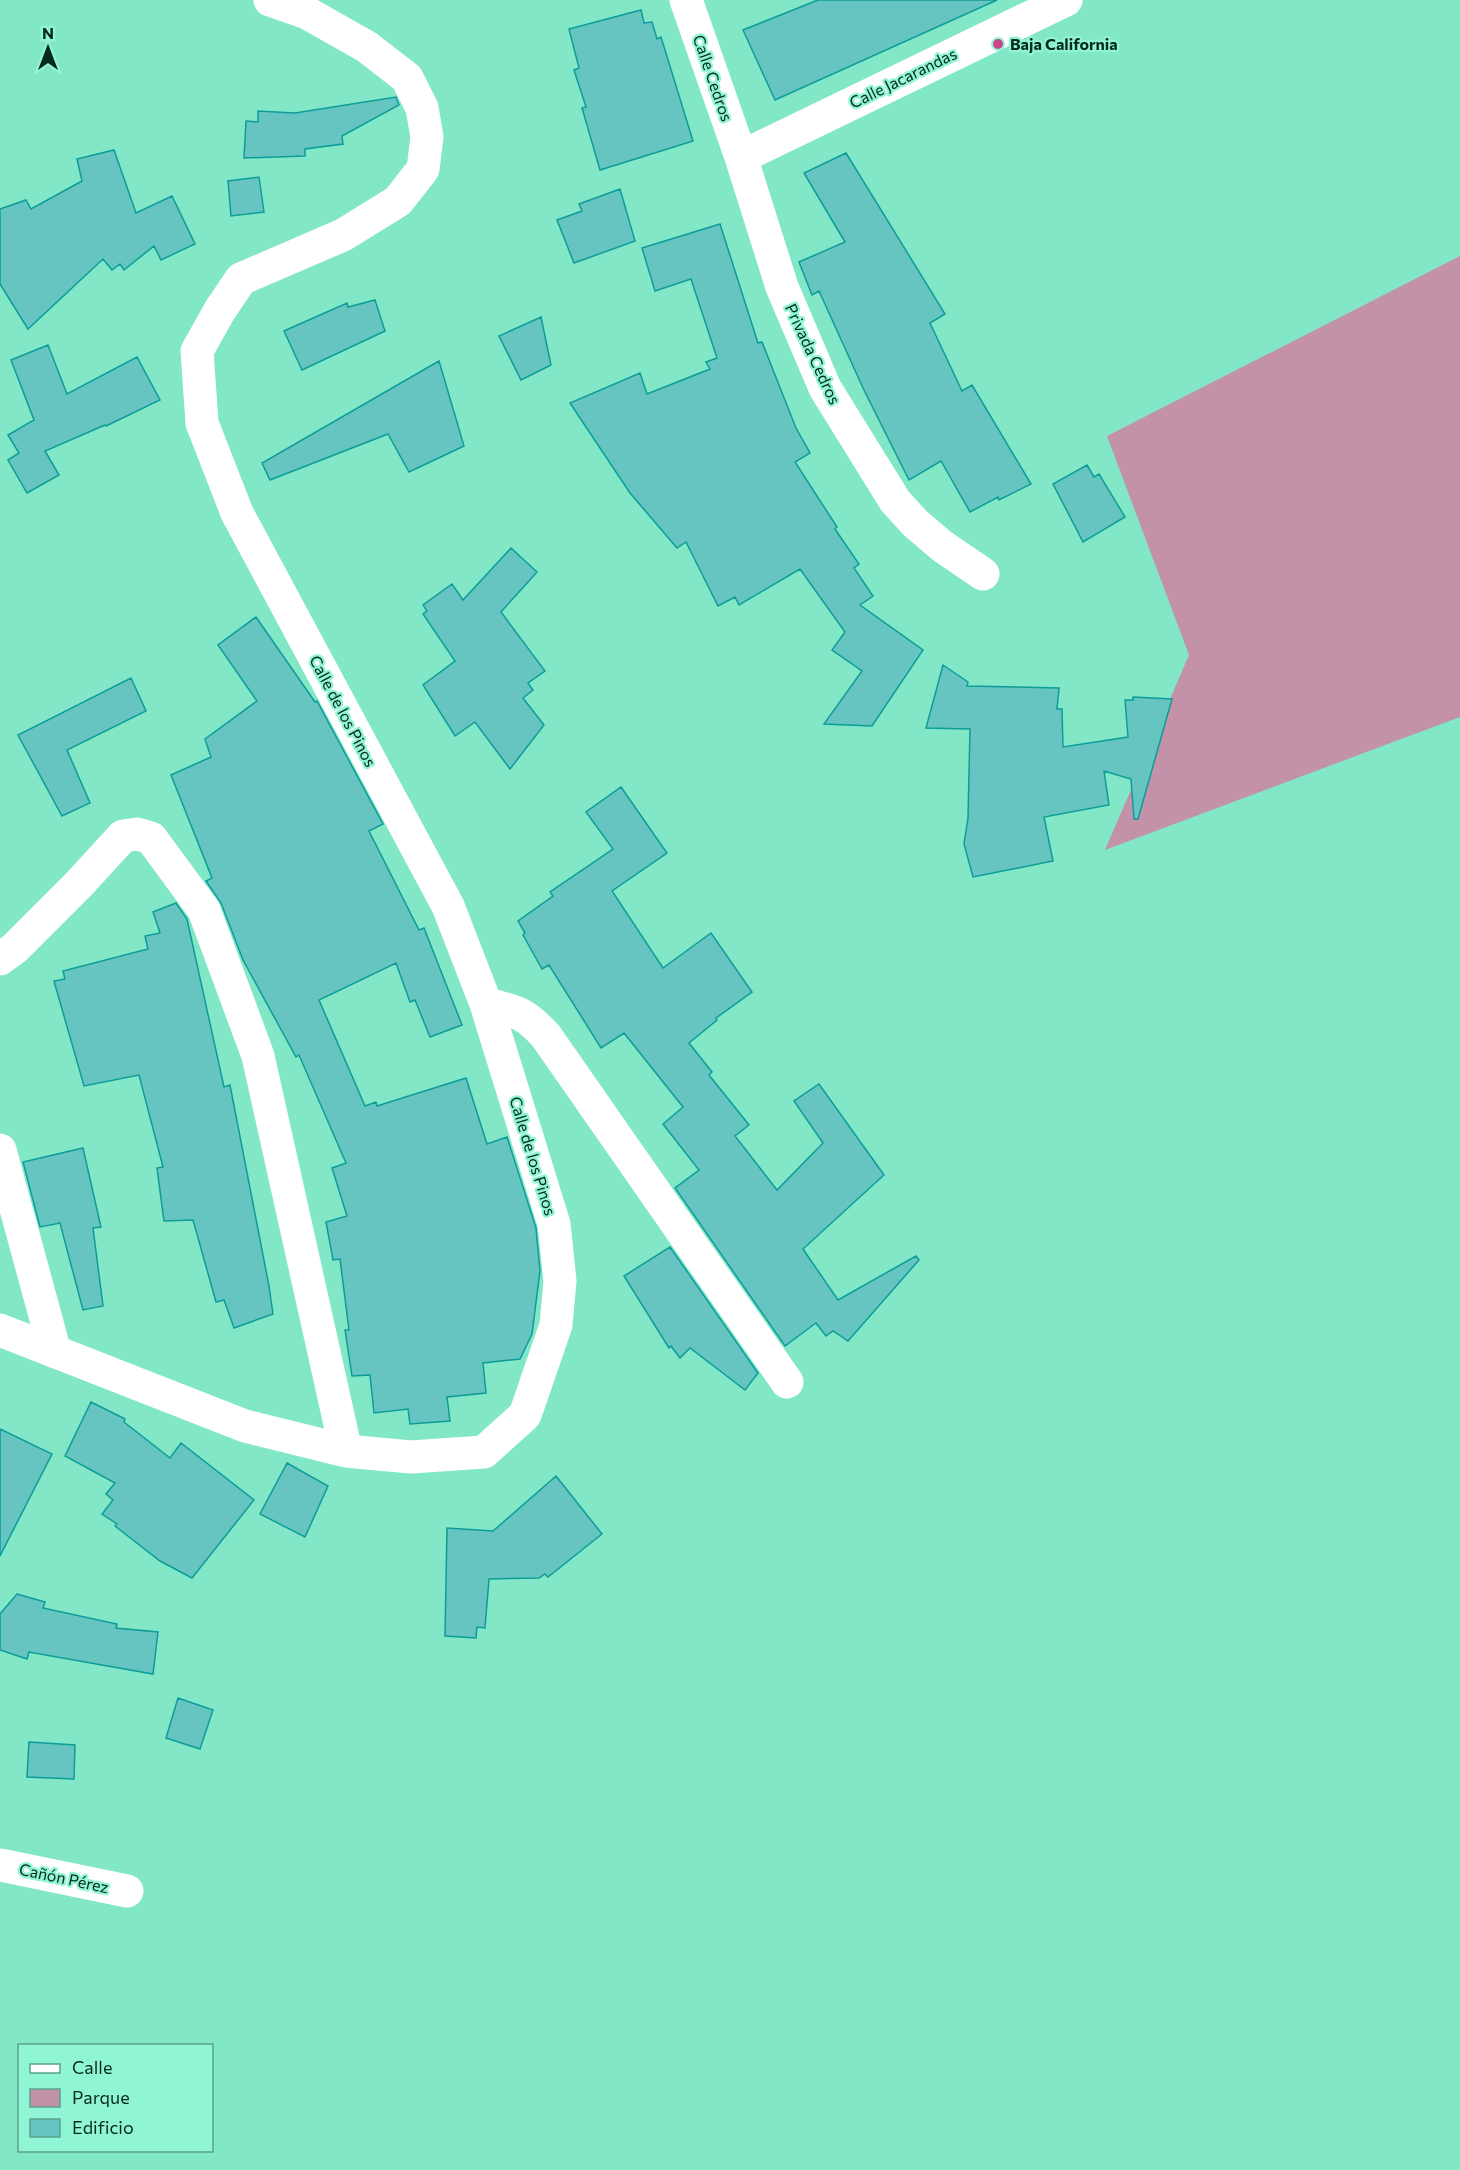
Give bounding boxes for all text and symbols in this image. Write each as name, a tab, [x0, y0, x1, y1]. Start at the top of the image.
north arrow	[18, 18, 78, 78]
text: N	[42, 23, 54, 42]
street label: Calle Cedros	[690, 32, 737, 124]
place label: Baja California	[1010, 34, 1118, 53]
marker: Baja California	[991, 37, 1005, 51]
street label: Calle Jacarandas	[846, 43, 959, 112]
street label: Privada Cedros	[782, 300, 845, 407]
street label: Calle de los Pinos	[306, 652, 381, 770]
street label: Calle de los Pinos	[506, 1094, 561, 1218]
street label: Cañón Pérez	[18, 1859, 111, 1896]
legend	[18, 2044, 213, 2152]
text: Calle	[72, 2056, 112, 2078]
text: Parque	[72, 2086, 130, 2108]
text: Edificio	[72, 2116, 134, 2138]

